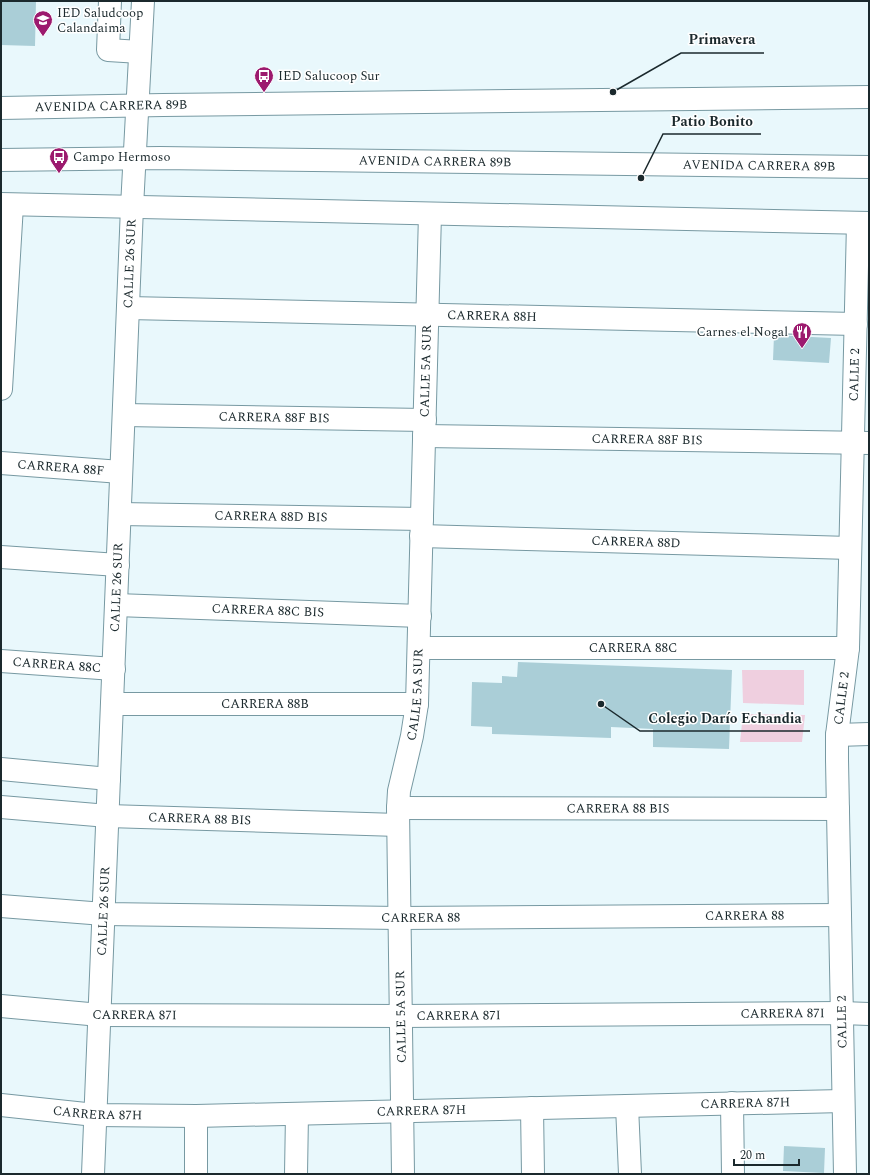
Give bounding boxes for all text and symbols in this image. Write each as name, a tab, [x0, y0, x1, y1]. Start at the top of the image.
place label: IED Saludcoop Calandaima	[57, 3, 143, 38]
school or university icon: IED Saludcoop Calandaima	[32, 9, 54, 37]
callout: Primavera	[681, 27, 764, 53]
text: Primavera	[689, 29, 756, 50]
bus stop icon: IED Salucoop Sur	[253, 65, 275, 93]
place label: IED Salucoop Sur	[278, 66, 380, 86]
street label: AVENIDA CARRERA 89B	[34, 95, 187, 117]
callout: Patio Bonito	[663, 108, 761, 134]
text: Patio Bonito	[671, 111, 753, 132]
bus stop icon: Campo Hermoso	[48, 146, 70, 174]
place label: Campo Hermoso	[73, 147, 171, 167]
street label: AVENIDA CARRERA 89B	[359, 151, 511, 172]
street label: AVENIDA CARRERA 89B	[682, 155, 835, 177]
street label: CALLE 26 SUR	[118, 218, 142, 309]
street label: CARRERA 88H	[447, 305, 537, 327]
restaurant icon: Carnes el Nogal	[791, 321, 813, 349]
place label: Carnes el Nogal	[696, 322, 788, 342]
street label: CALLE 5A SUR	[415, 324, 437, 418]
street label: CALLE 2	[844, 348, 865, 402]
street label: CARRERA 88F BIS	[218, 407, 330, 428]
street label: CARRERA 88F BIS	[591, 429, 703, 450]
street label: CARRERA 88F	[17, 454, 105, 481]
street label: CARRERA 88D BIS	[214, 506, 328, 527]
street label: CARRERA 88D	[591, 531, 681, 553]
street label: CALLE 26 SUR	[105, 542, 128, 632]
street label: CARRERA 88C BIS	[211, 598, 325, 623]
street label: CARRERA 88C	[589, 638, 677, 658]
street label: CALLE 5A SUR	[401, 648, 428, 743]
street label: CARRERA 88C	[12, 652, 102, 678]
street label: CALLE 2	[828, 671, 855, 726]
street label: CARRERA 88B	[221, 694, 309, 714]
callout: Colegio Darío Echandia	[640, 705, 810, 731]
text: Colegio Darío Echandia	[648, 708, 803, 729]
street label: CARRERA 88 BIS	[566, 798, 670, 819]
street label: CARRERA 88 BIS	[148, 807, 251, 830]
street label: CALLE 26 SUR	[92, 866, 115, 956]
street label: CARRERA 88	[705, 905, 784, 926]
street label: CARRERA 88	[381, 908, 460, 928]
street label: CALLE 5A SUR	[390, 970, 412, 1063]
street label: CALLE 2	[832, 995, 852, 1049]
street label: CARRERA 87I	[740, 1003, 825, 1024]
street label: CARRERA 87I	[92, 1004, 177, 1025]
street label: CARRERA 87I	[416, 1005, 501, 1026]
street label: CARRERA 87H	[700, 1092, 790, 1114]
street label: CARRERA 87H	[376, 1100, 467, 1122]
street label: CARRERA 87H	[52, 1101, 142, 1125]
scale bar	[734, 1141, 799, 1167]
text: 20 m	[740, 1146, 765, 1165]

